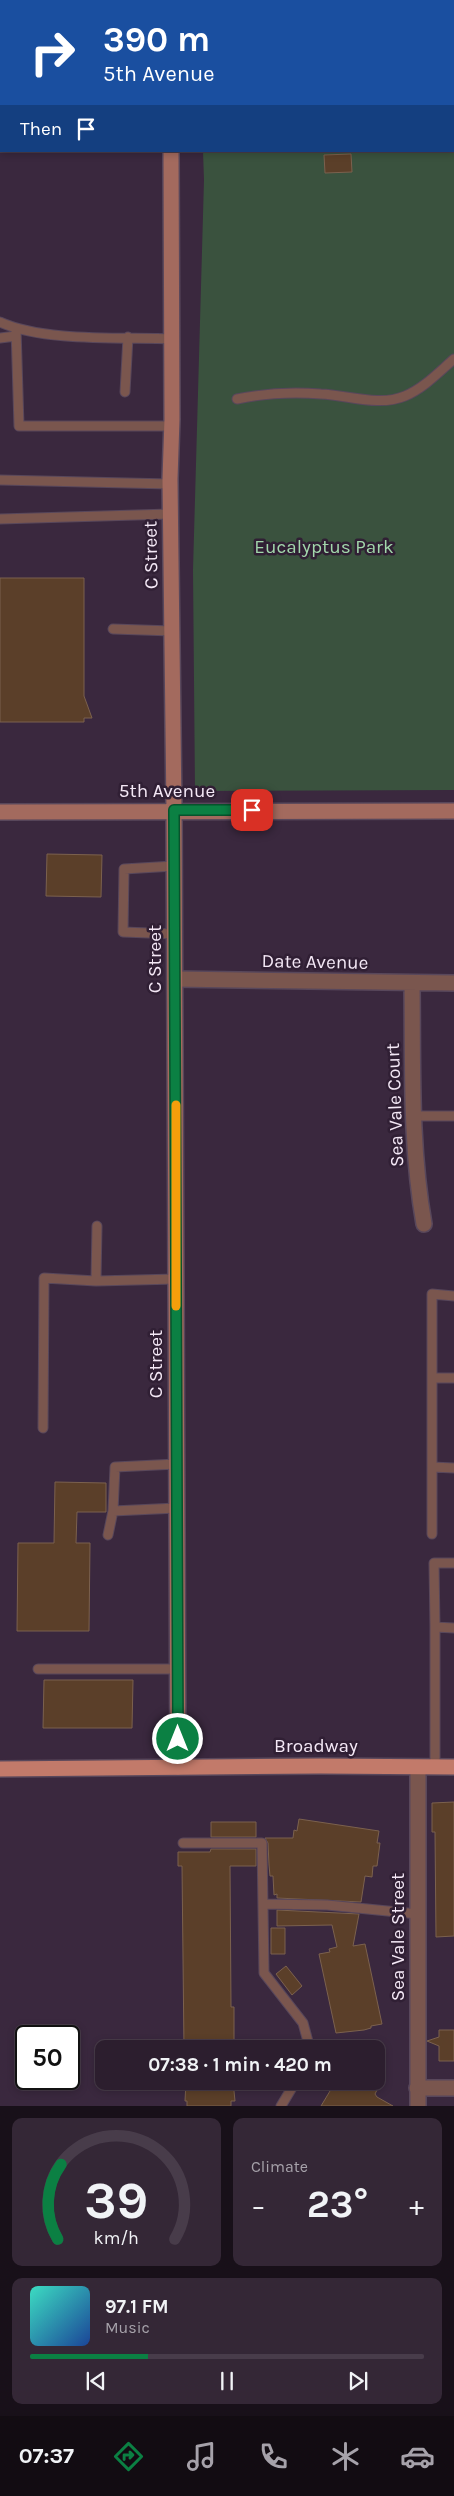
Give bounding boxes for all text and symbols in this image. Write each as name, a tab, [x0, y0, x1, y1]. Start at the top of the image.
text: 390 m	[103, 19, 210, 60]
icon: right	[20, 20, 85, 85]
text: 5th Avenue	[103, 61, 215, 87]
icon: arrive	[72, 115, 100, 143]
text: Then	[20, 118, 62, 140]
street label: C Street	[139, 521, 163, 589]
park label: Eucalyptus Park	[254, 536, 394, 558]
street label: 5th Avenue	[119, 780, 215, 802]
pin	[231, 789, 273, 831]
icon: arrive	[238, 796, 266, 824]
street label: C Street	[144, 925, 166, 993]
street label: Date Avenue	[261, 950, 369, 974]
street label: Sea Vale Court	[382, 1043, 408, 1167]
street label: C Street	[145, 1330, 167, 1398]
position arrow	[151, 1712, 203, 1764]
street label: Broadway	[274, 1735, 358, 1757]
street label: Sea Vale Street	[387, 1873, 409, 2001]
speed limit sign: 50	[15, 2025, 80, 2090]
text: 07:38 · 1 min · 420 m	[148, 2054, 332, 2076]
text: Climate	[251, 2157, 308, 2176]
text: 39	[84, 2170, 149, 2231]
text: 23°	[307, 2182, 368, 2227]
text: −	[251, 2189, 266, 2222]
text: +	[409, 2189, 424, 2222]
text: km/h	[94, 2228, 139, 2249]
text: 97.1 FM	[105, 2296, 169, 2318]
text: Music	[105, 2318, 150, 2337]
icon: previous	[82, 2367, 110, 2395]
icon: pause	[213, 2367, 241, 2395]
icon: next	[344, 2367, 372, 2395]
icon: directions	[111, 2439, 146, 2474]
icon: music	[184, 2439, 219, 2474]
icon: phone	[256, 2439, 291, 2474]
icon: climate	[328, 2439, 363, 2474]
icon: car	[400, 2439, 435, 2474]
text: 07:37	[19, 2443, 74, 2469]

